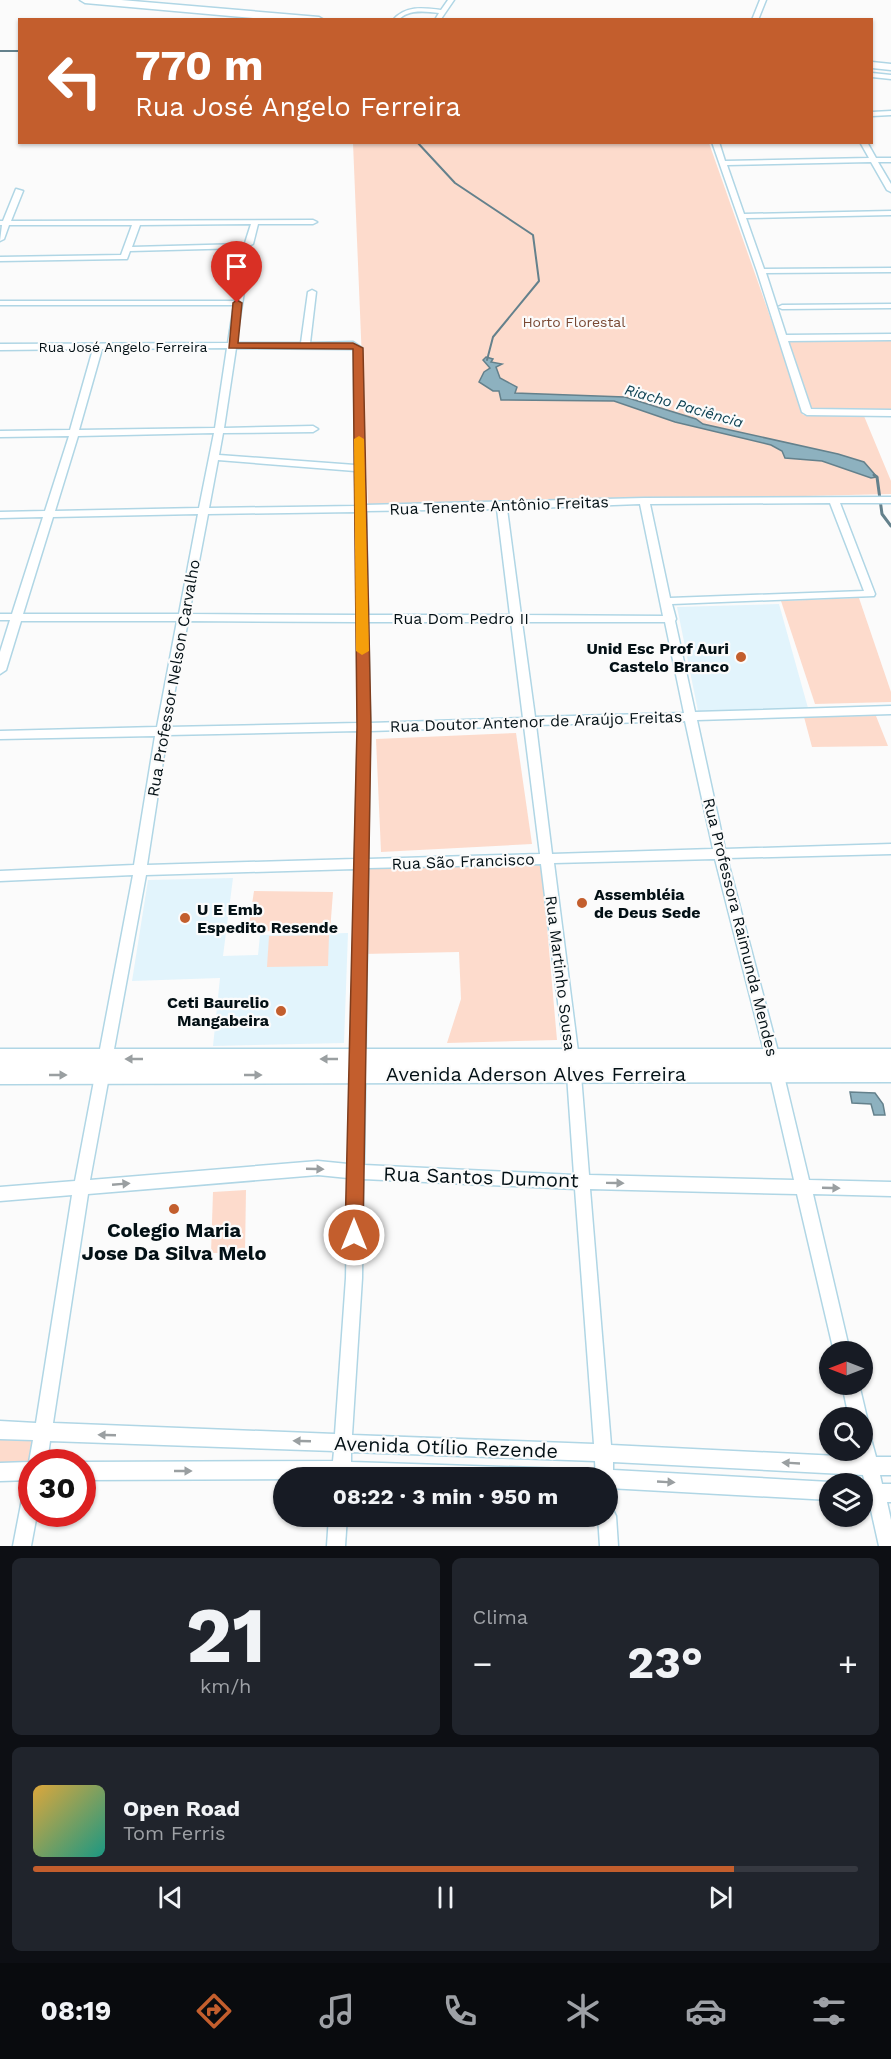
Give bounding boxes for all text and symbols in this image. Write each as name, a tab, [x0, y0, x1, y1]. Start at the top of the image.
text: 770 m	[135, 41, 264, 90]
icon: left	[36, 42, 114, 120]
text: Rua José Angelo Ferreira	[135, 91, 461, 123]
pin	[211, 241, 262, 303]
icon: arrive	[220, 250, 253, 283]
park label: Horto Florestal	[522, 314, 626, 330]
street label: Rua José Angelo Ferreira	[39, 339, 208, 355]
water label: Riacho Paciência	[623, 380, 745, 432]
street label: Rua Tenente Antônio Freitas	[389, 492, 609, 519]
street label: Rua Professor Nelson Carvalho	[143, 558, 204, 798]
street label: Rua Dom Pedro II	[393, 609, 529, 628]
place label: Unid Esc Prof Auri Castelo Branco	[586, 639, 729, 676]
marker: Unid Esc Prof Auri Castelo Branco	[734, 650, 748, 664]
street label: Rua Doutor Antenor de Araújo Freitas	[390, 707, 682, 736]
street label: Rua Professora Raimunda Mendes	[699, 796, 782, 1058]
street label: Rua São Francisco	[391, 850, 535, 873]
place label: Assembléia de Deus Sede	[594, 885, 701, 922]
street label: Rua Martinho Sousa	[542, 894, 579, 1052]
marker: Assembléia de Deus Sede	[575, 896, 589, 910]
place label: U E Emb Espedito Resende	[197, 900, 338, 937]
marker: U E Emb Espedito Resende	[178, 911, 192, 925]
place label: Ceti Baurelio Mangabeira	[167, 993, 270, 1030]
marker: Ceti Baurelio Mangabeira	[274, 1004, 288, 1018]
one-way arrow	[124, 1054, 143, 1064]
one-way arrow	[319, 1054, 338, 1064]
street label: Avenida Aderson Alves Ferreira	[386, 1062, 686, 1086]
one-way arrow	[244, 1070, 263, 1080]
one-way arrow	[49, 1071, 68, 1080]
street label: Rua Santos Dumont	[383, 1162, 580, 1192]
one-way arrow	[306, 1164, 325, 1174]
one-way arrow	[605, 1178, 624, 1187]
one-way arrow	[112, 1180, 131, 1189]
one-way arrow	[821, 1183, 840, 1193]
marker: Colegio Maria Jose Da Silva Melo	[167, 1202, 181, 1216]
position arrow	[322, 1203, 386, 1267]
place label: Colegio Maria Jose Da Silva Melo	[82, 1218, 266, 1265]
north arrow	[819, 1341, 873, 1395]
map controls	[819, 1341, 873, 1527]
button: search	[819, 1407, 873, 1461]
one-way arrow	[98, 1430, 117, 1439]
street label: Avenida Otílio Rezende	[333, 1431, 559, 1463]
one-way arrow	[293, 1436, 312, 1446]
speed limit sign: 30	[18, 1449, 96, 1527]
one-way arrow	[781, 1459, 800, 1468]
one-way arrow	[173, 1466, 192, 1476]
button: layers	[819, 1473, 873, 1527]
one-way arrow	[656, 1477, 675, 1487]
text: 08:22 · 3 min · 950 m	[333, 1484, 558, 1509]
text: 21	[186, 1589, 266, 1681]
text: Clima	[473, 1605, 528, 1629]
text: 23°	[627, 1636, 703, 1689]
text: −	[473, 1644, 492, 1683]
text: +	[838, 1644, 858, 1683]
text: km/h	[200, 1674, 252, 1698]
text: Open Road	[123, 1796, 240, 1821]
text: Tom Ferris	[123, 1821, 226, 1845]
icon: previous	[154, 1881, 187, 1914]
icon: pause	[429, 1881, 462, 1914]
icon: next	[704, 1881, 737, 1914]
icon: directions	[193, 1990, 235, 2032]
icon: music	[316, 1990, 358, 2032]
icon: phone	[439, 1990, 481, 2032]
icon: climate	[562, 1990, 604, 2032]
icon: car	[685, 1990, 727, 2032]
icon: filters	[808, 1990, 850, 2032]
text: 08:19	[41, 1995, 111, 2027]

